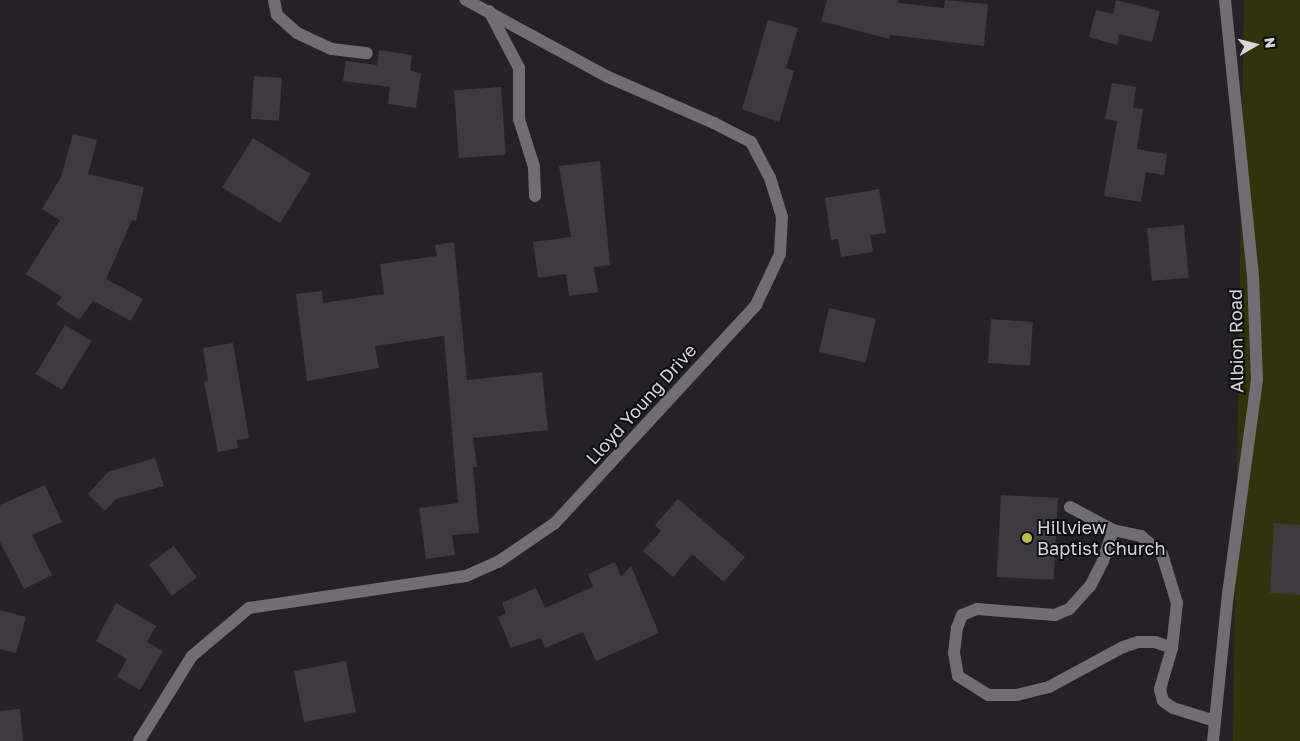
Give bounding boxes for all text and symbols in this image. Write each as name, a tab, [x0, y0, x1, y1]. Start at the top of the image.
north arrow	[1230, 20, 1280, 70]
text: N	[1261, 36, 1280, 49]
street label: Albion Road	[1224, 289, 1248, 393]
street label: Lloyd Young Drive	[581, 339, 701, 469]
place label: Hillview Baptist Church	[1037, 517, 1165, 560]
marker: Hillview Baptist Church	[1021, 532, 1033, 544]

